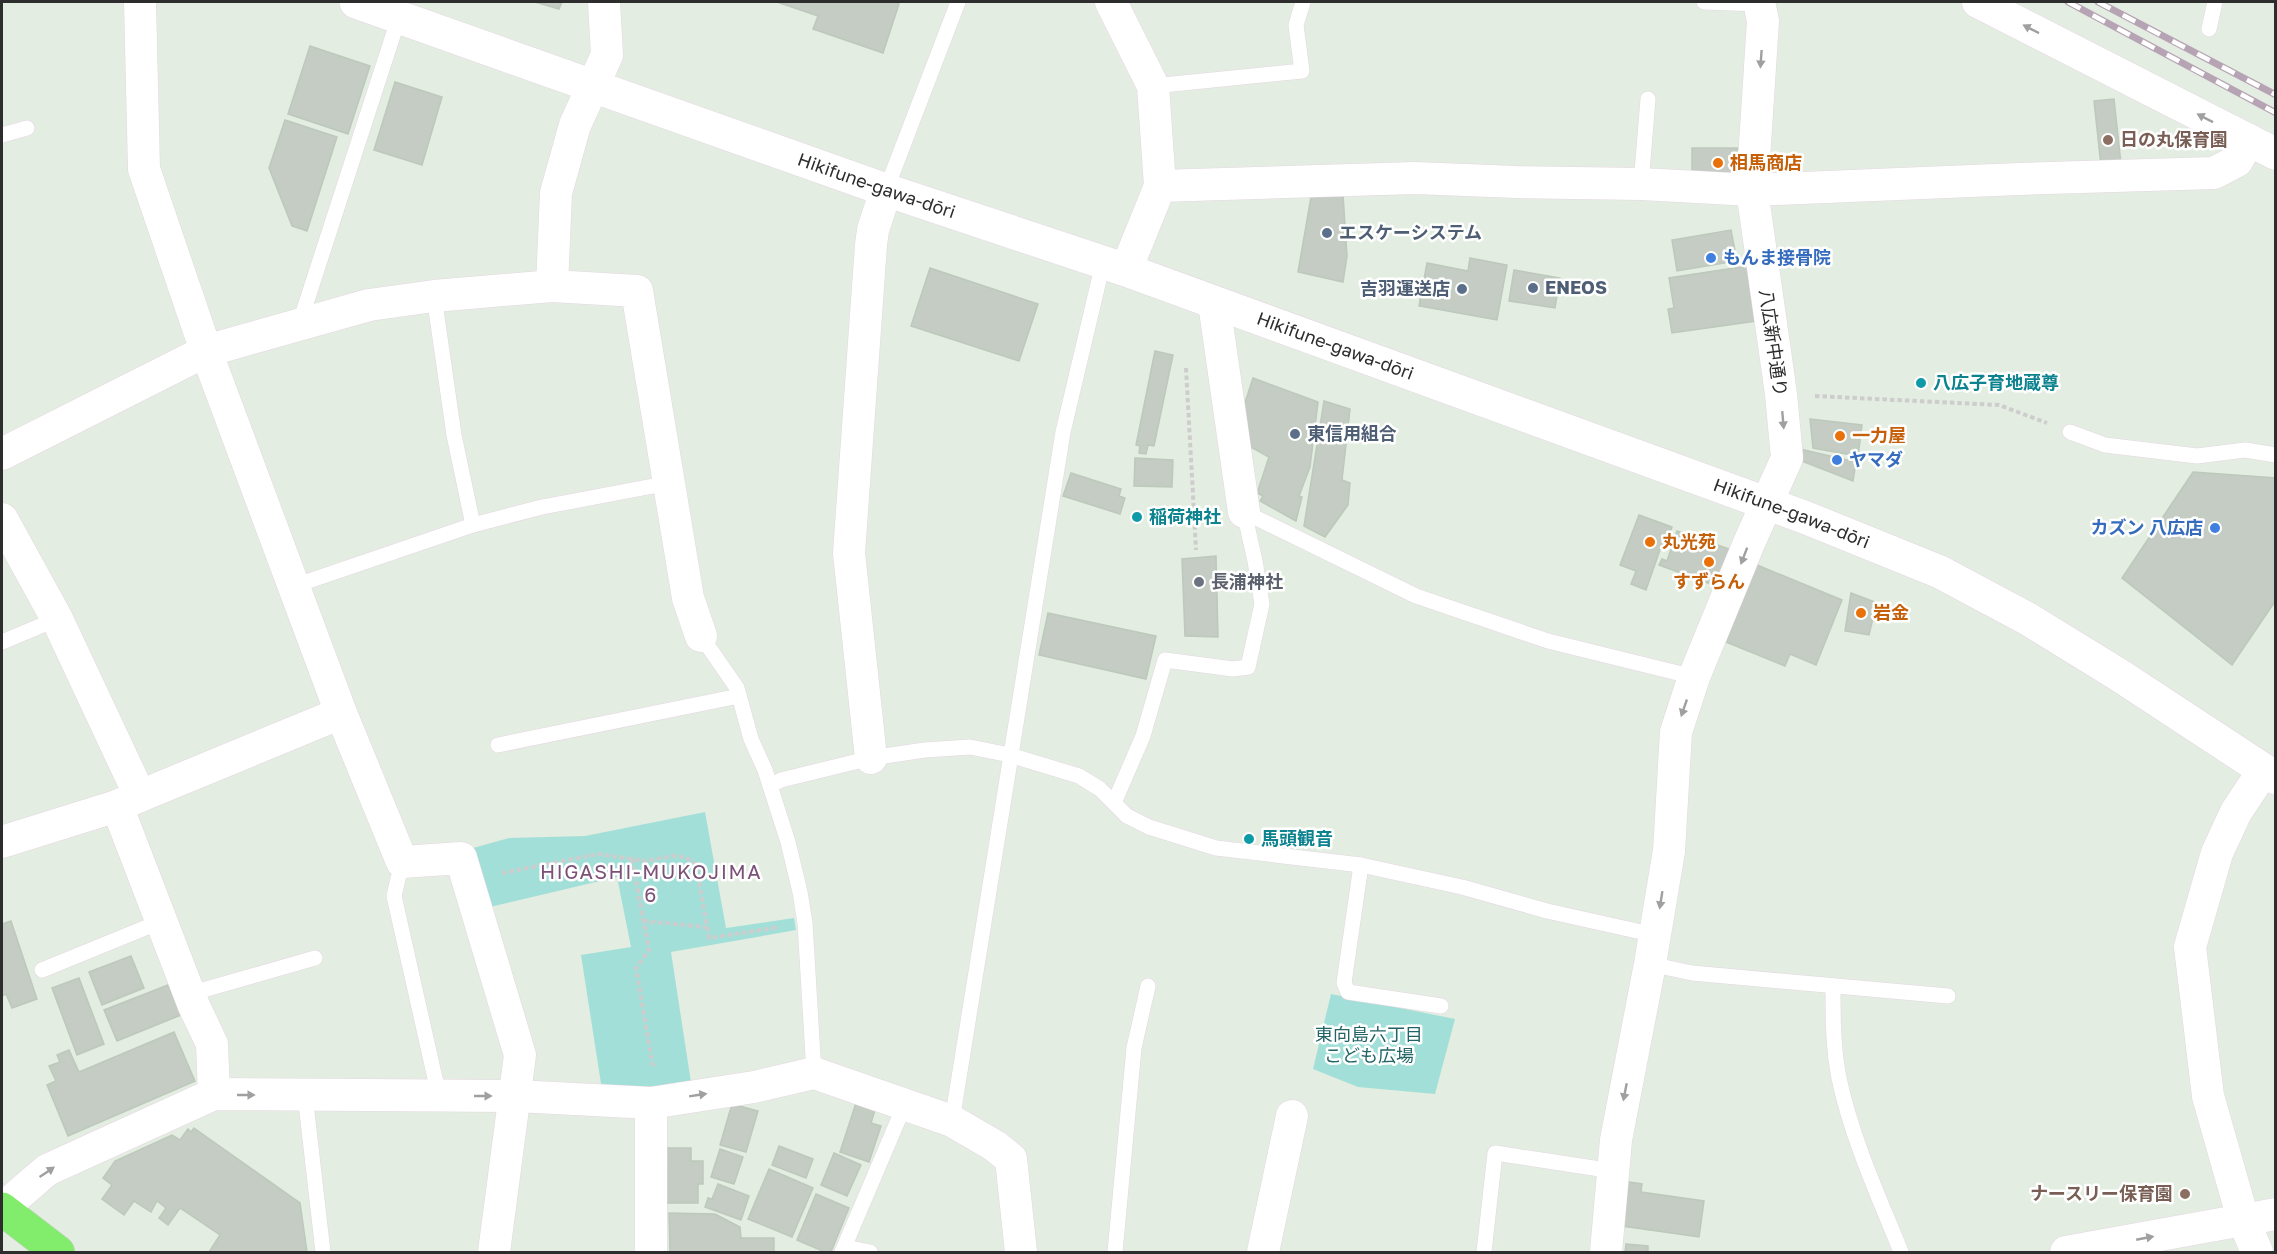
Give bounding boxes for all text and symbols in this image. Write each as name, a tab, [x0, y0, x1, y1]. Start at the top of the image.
one-way arrow	[2023, 24, 2040, 33]
one-way arrow	[1756, 50, 1765, 69]
one-way arrow	[2196, 113, 2213, 123]
place label: 日の丸保育園	[2120, 128, 2228, 150]
marker: 日の丸保育園	[2101, 133, 2115, 147]
street label: Hikifune-gawa-dōri	[795, 148, 958, 222]
place label: 相馬商店	[1730, 151, 1802, 173]
marker: 相馬商店	[1711, 156, 1725, 170]
place label: エスケーシステム	[1339, 221, 1482, 243]
marker: エスケーシステム	[1320, 226, 1334, 240]
place label: もんま接骨院	[1723, 246, 1831, 268]
marker: もんま接骨院	[1704, 251, 1718, 265]
place label: ENEOS	[1545, 276, 1607, 298]
place label: 吉羽運送店	[1360, 277, 1450, 299]
marker: ENEOS	[1526, 281, 1540, 295]
marker: 吉羽運送店	[1455, 282, 1469, 296]
street label: 八広新中通り	[1756, 288, 1792, 398]
street label: Hikifune-gawa-dōri	[1254, 307, 1417, 384]
place label: 八広子育地蔵尊	[1933, 371, 2059, 393]
marker: 八広子育地蔵尊	[1914, 376, 1928, 390]
one-way arrow	[1778, 410, 1788, 429]
place label: 東信用組合	[1307, 422, 1397, 444]
place label: 一力屋	[1852, 424, 1906, 446]
marker: 東信用組合	[1288, 427, 1302, 441]
marker: 一力屋	[1833, 429, 1847, 443]
place label: ヤマダ	[1849, 448, 1903, 470]
marker: ヤマダ	[1830, 453, 1844, 467]
street label: Hikifune-gawa-dōri	[1711, 473, 1873, 552]
place label: 稲荷神社	[1149, 505, 1221, 527]
marker: 稲荷神社	[1130, 510, 1144, 524]
place label: カズン 八広店	[2091, 516, 2203, 538]
marker: カズン 八広店	[2208, 521, 2222, 535]
place label: 丸光苑	[1662, 530, 1716, 552]
marker: 丸光苑	[1643, 535, 1657, 549]
one-way arrow	[1739, 547, 1748, 565]
marker: すずらん	[1702, 555, 1716, 569]
place label: 長浦神社	[1211, 570, 1283, 592]
place label: すずらん	[1673, 570, 1745, 592]
marker: 長浦神社	[1192, 575, 1206, 589]
place label: 岩金	[1873, 601, 1909, 623]
marker: 岩金	[1854, 606, 1868, 620]
one-way arrow	[1678, 699, 1688, 717]
place label: 馬頭観音	[1261, 827, 1333, 849]
marker: 馬頭観音	[1242, 832, 1256, 846]
district label: HIGASHI-MUKOJIMA 6	[540, 859, 762, 906]
one-way arrow	[1656, 891, 1665, 910]
park label: 東向島六丁目 こども広場	[1315, 1023, 1423, 1066]
one-way arrow	[1620, 1083, 1629, 1102]
one-way arrow	[236, 1090, 255, 1099]
one-way arrow	[473, 1091, 492, 1101]
one-way arrow	[689, 1091, 708, 1100]
one-way arrow	[38, 1166, 55, 1177]
place label: ナースリー保育園	[2030, 1182, 2173, 1204]
marker: ナースリー保育園	[2178, 1187, 2192, 1201]
one-way arrow	[2135, 1233, 2154, 1242]

